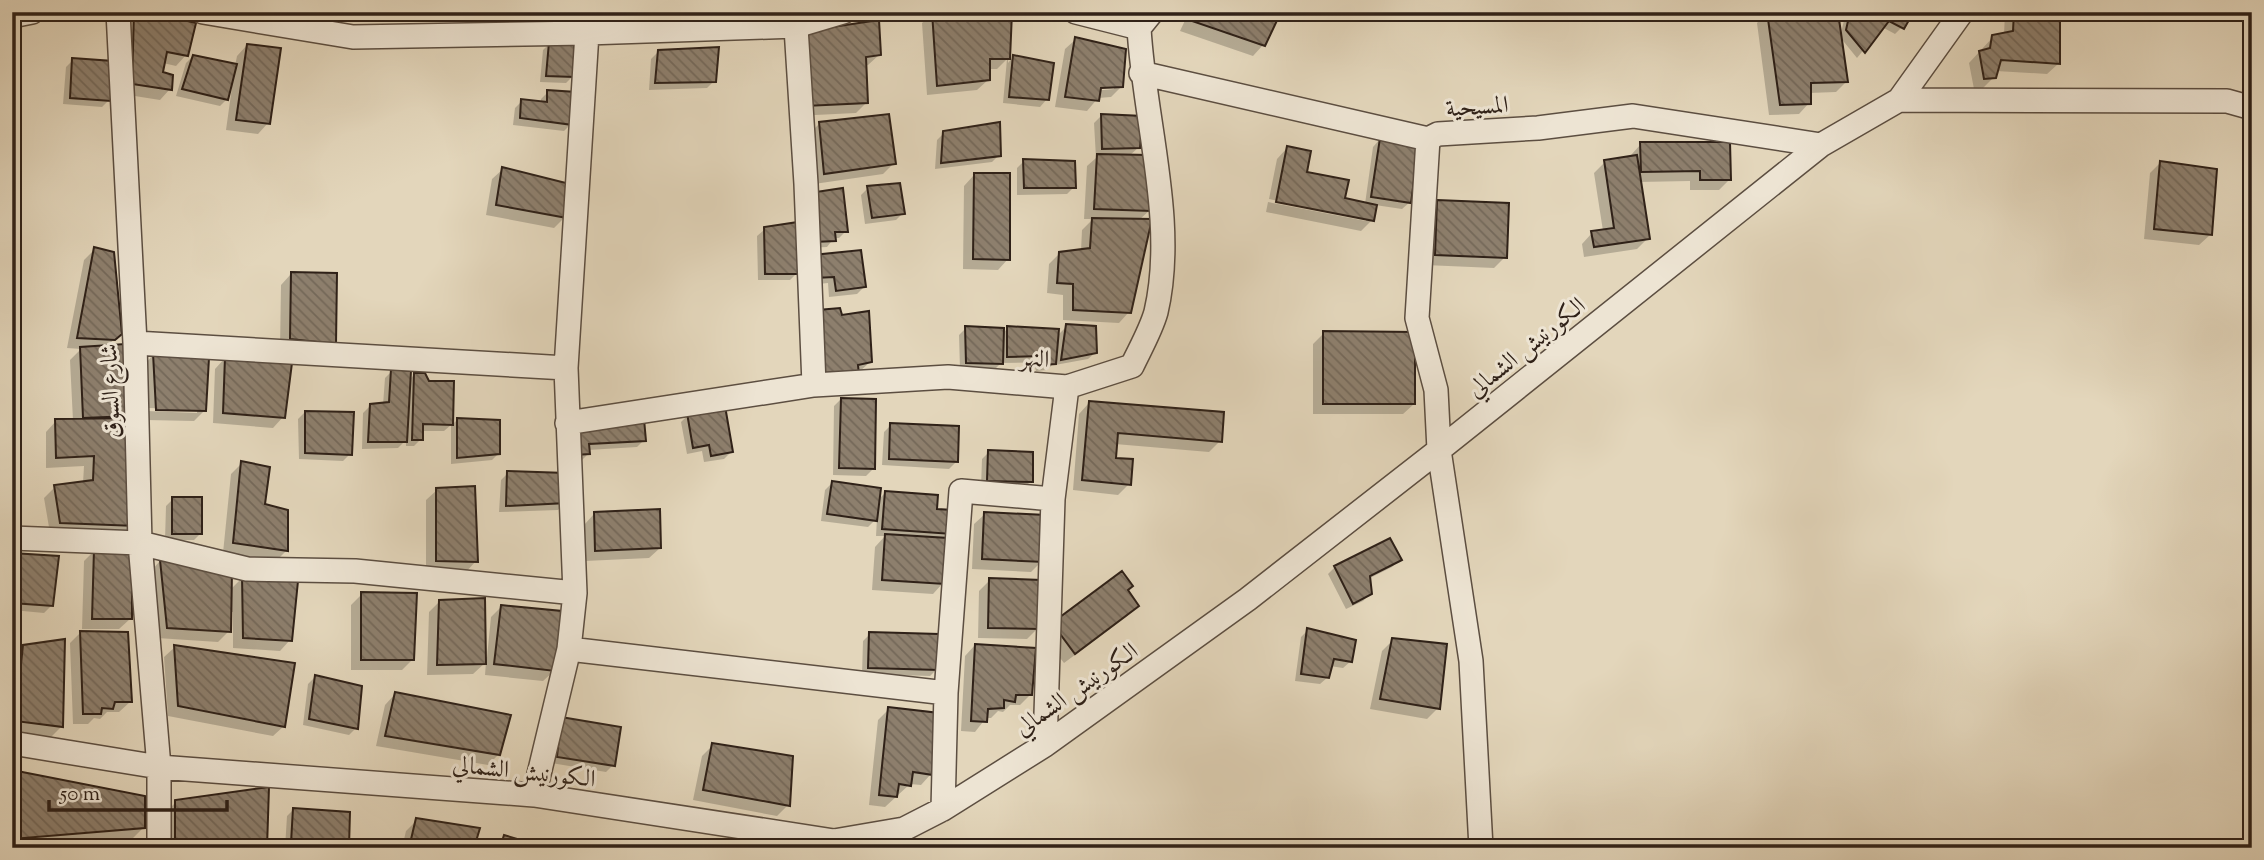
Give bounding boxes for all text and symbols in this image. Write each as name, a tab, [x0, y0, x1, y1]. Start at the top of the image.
street label: المسيحية	[1445, 89, 1510, 127]
street label: الكورنيش الشمالي	[1461, 290, 1594, 407]
street label: النهر	[1016, 342, 1051, 378]
street label: شارع السوق	[93, 343, 132, 439]
street label: الكورنيش الشمالي	[1009, 636, 1146, 746]
street label: الكورنيش الشمالي	[451, 749, 597, 797]
scale bar	[49, 769, 228, 813]
text: 50 m	[59, 780, 100, 810]

